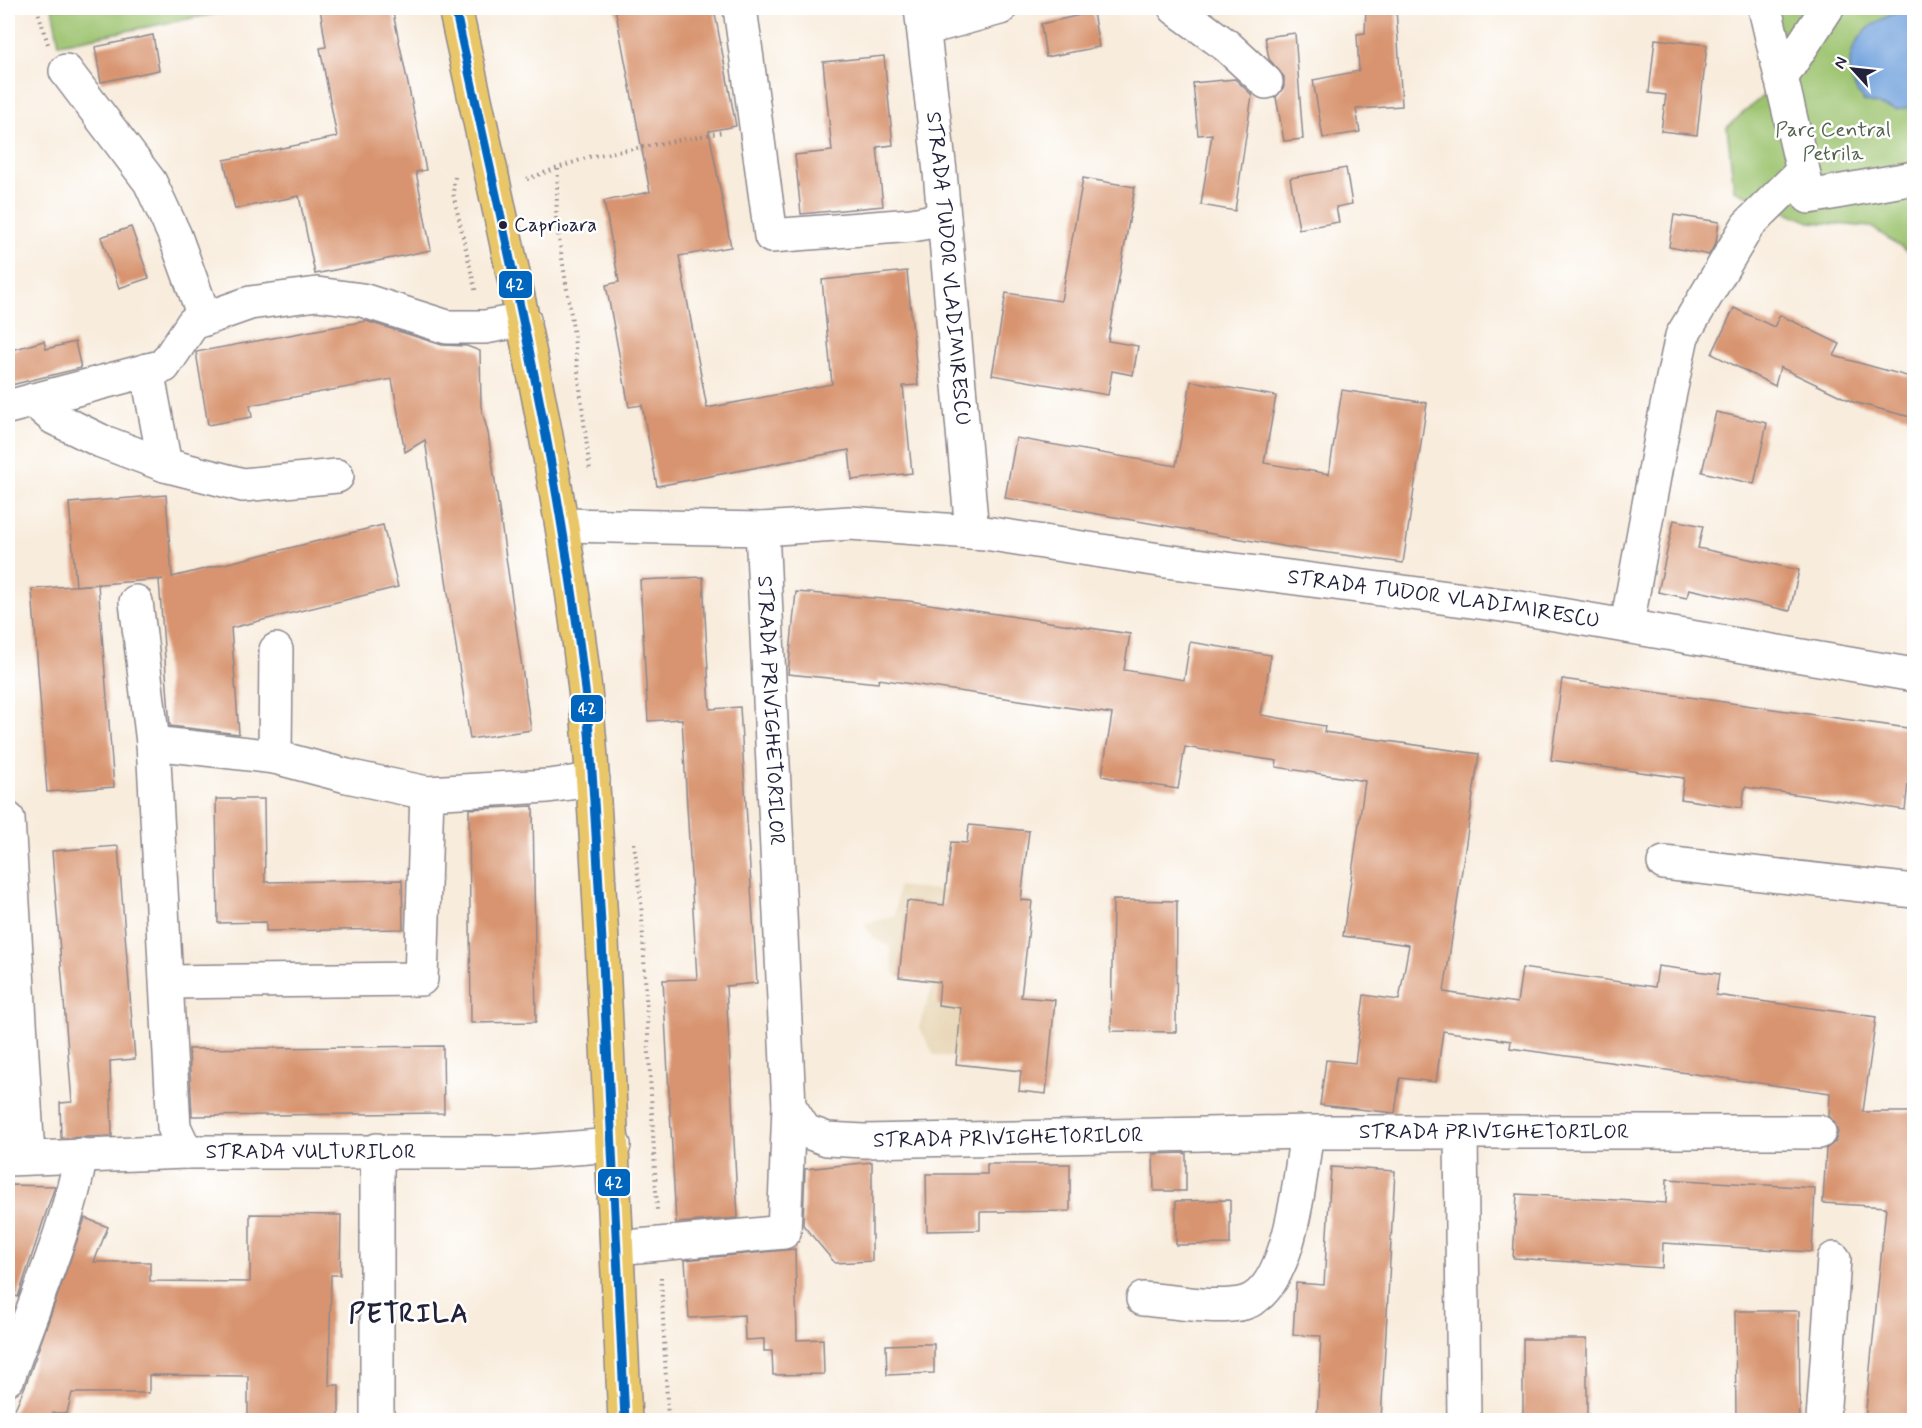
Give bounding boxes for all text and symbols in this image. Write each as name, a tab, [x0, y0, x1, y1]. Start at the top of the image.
north arrow	[1823, 39, 1883, 99]
text: N	[1829, 53, 1853, 72]
street label: STRADA TUDOR VLADIMIRESCU	[919, 110, 976, 427]
park label: Parc Central Petrila	[1775, 116, 1891, 168]
place label: Caprioara	[514, 212, 597, 239]
marker: Caprioara	[497, 219, 509, 231]
line badge: 42	[498, 270, 533, 299]
text: 42	[506, 275, 524, 296]
street label: STRADA TUDOR VLADIMIRESCU	[1286, 563, 1602, 635]
street label: STRADA PRIVIGHETORILOR	[750, 575, 791, 846]
line badge: 42	[570, 694, 604, 723]
text: 42	[578, 699, 596, 720]
street label: STRADA PRIVIGHETORILOR	[1359, 1118, 1629, 1146]
street label: STRADA PRIVIGHETORILOR	[873, 1121, 1144, 1155]
street label: STRADA VULTURILOR	[206, 1138, 416, 1166]
line badge: 42	[597, 1168, 631, 1197]
text: 42	[605, 1173, 623, 1194]
district label: PETRILA	[349, 1297, 469, 1332]

